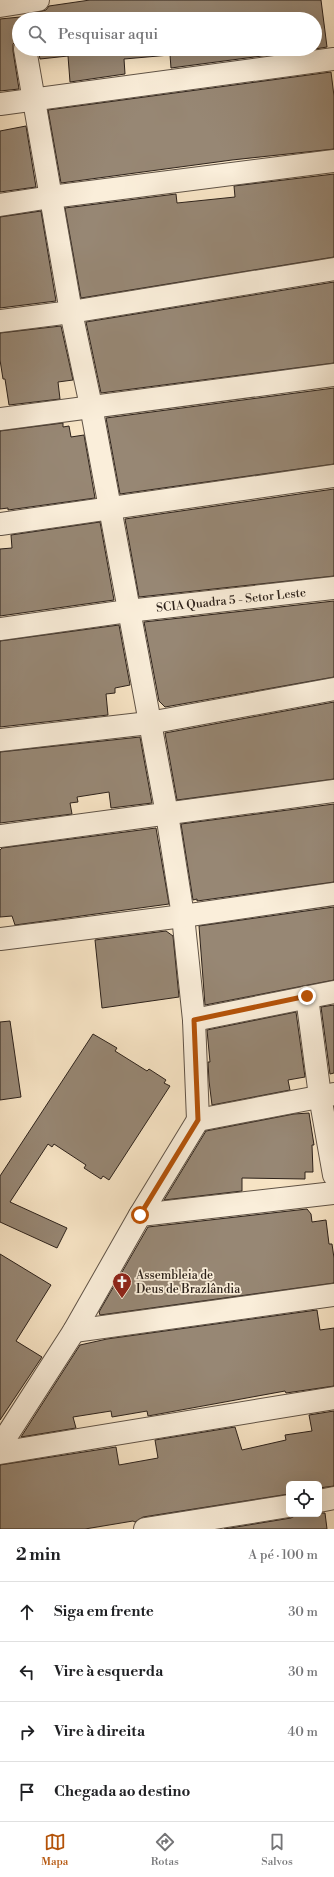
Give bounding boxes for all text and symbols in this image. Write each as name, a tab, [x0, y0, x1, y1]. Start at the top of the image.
search box	[12, 12, 322, 56]
icon: search	[26, 23, 48, 45]
text: Pesquisar aqui	[58, 25, 158, 44]
street label: SCIA Quadra 5 - Setor Leste	[155, 585, 307, 616]
route end	[298, 987, 316, 1005]
route start	[131, 1206, 149, 1224]
place label: Assembleia de Deus de Brazlândia	[135, 1268, 241, 1297]
church icon: Assembleia de Deus de Brazlândia	[111, 1271, 133, 1299]
map controls	[286, 1481, 322, 1517]
button: locate	[286, 1481, 322, 1517]
text: 2 min	[16, 1544, 61, 1566]
text: A pé · 100 m	[248, 1547, 318, 1563]
icon: ahead	[16, 1601, 38, 1623]
text: Siga em frente	[54, 1602, 154, 1621]
text: 30 m	[288, 1604, 318, 1620]
icon: left	[16, 1661, 38, 1683]
text: Vire à esquerda	[54, 1662, 163, 1681]
text: 30 m	[288, 1664, 318, 1680]
icon: right	[16, 1721, 38, 1743]
text: Vire à direita	[54, 1722, 145, 1741]
text: 40 m	[288, 1724, 318, 1740]
icon: arrive	[16, 1781, 38, 1803]
text: Chegada ao destino	[54, 1782, 190, 1801]
tab: Mapa	[41, 1831, 68, 1869]
tab: Rotas	[151, 1831, 179, 1869]
tab: Salvos	[261, 1831, 293, 1869]

